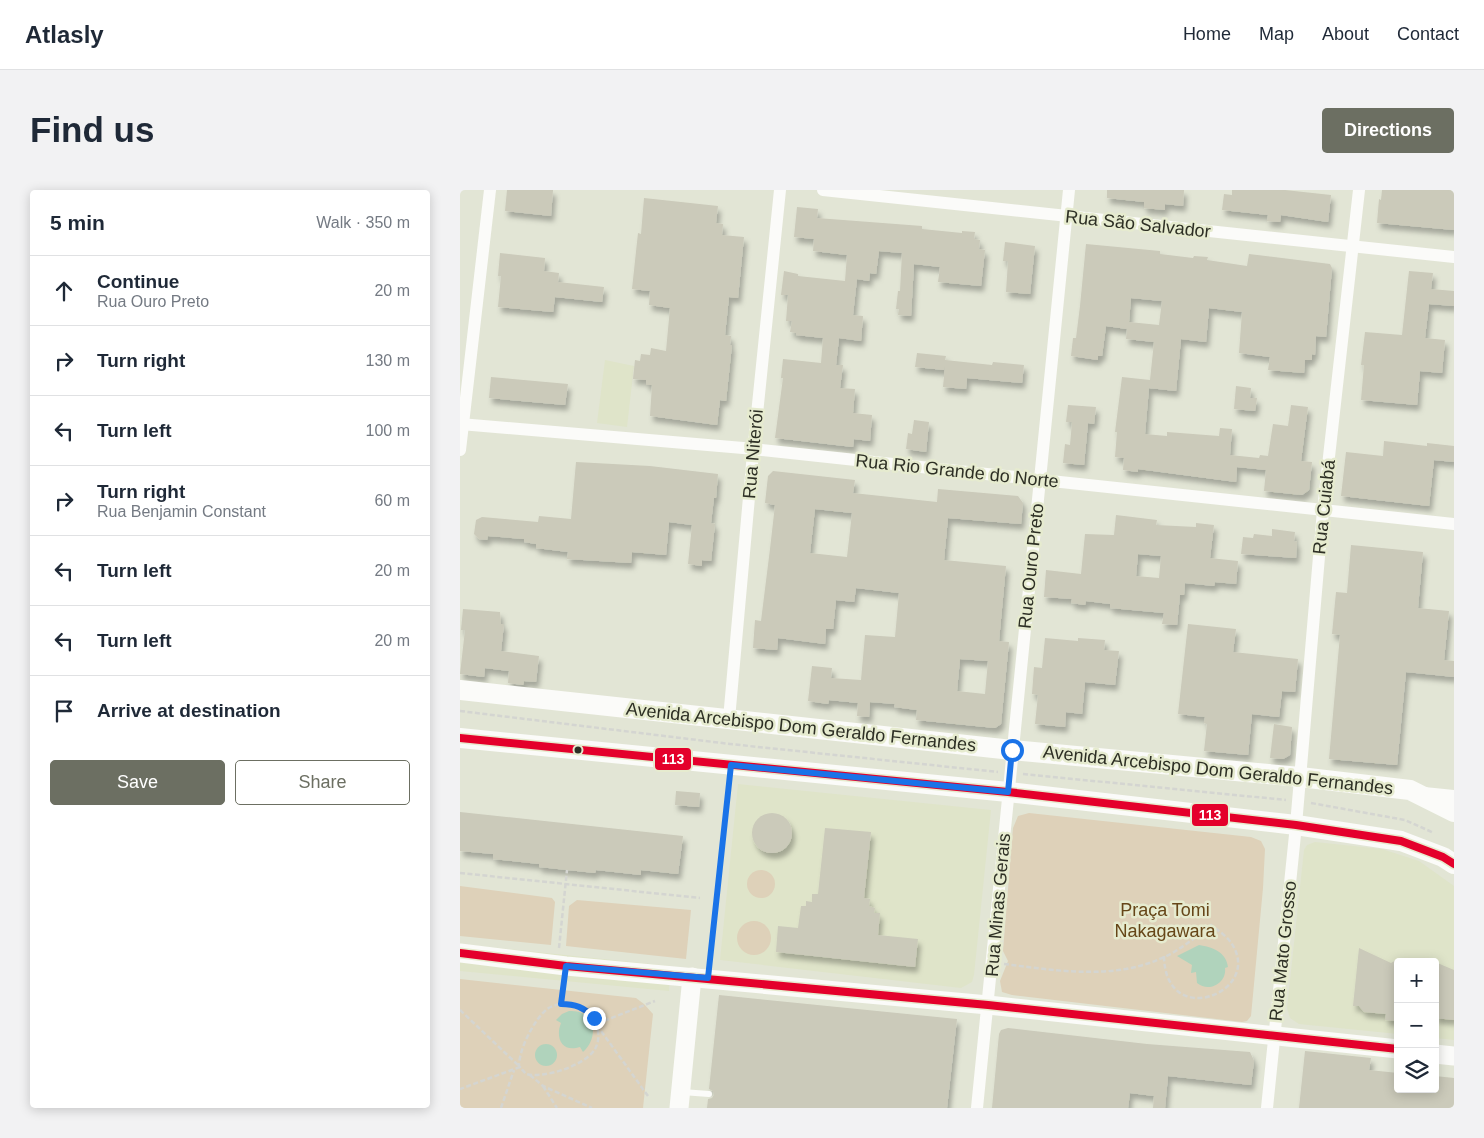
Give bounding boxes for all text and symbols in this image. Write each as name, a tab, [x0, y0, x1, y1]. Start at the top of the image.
text: Atlasly	[25, 21, 104, 48]
text: Home	[1183, 24, 1231, 44]
text: Map	[1259, 24, 1294, 44]
text: About	[1322, 24, 1369, 44]
text: Contact	[1397, 24, 1459, 44]
button: Directions	[1322, 108, 1454, 153]
text: Find us	[30, 110, 154, 149]
street label: Rua São Salvador	[1064, 206, 1212, 242]
text: 5 min	[50, 211, 105, 234]
text: Walk · 350 m	[316, 214, 410, 231]
text: Continue	[97, 271, 179, 292]
icon: ahead	[50, 277, 78, 305]
text: 20 m	[374, 282, 410, 299]
text: Rua Ouro Preto	[97, 293, 209, 310]
icon: right	[50, 347, 78, 375]
text: Turn right	[97, 350, 185, 371]
text: 130 m	[366, 352, 410, 369]
street label: Rua Niterói	[739, 408, 767, 500]
icon: left	[50, 417, 78, 445]
text: Turn left	[97, 420, 172, 441]
text: 100 m	[366, 422, 410, 439]
street label: Rua Rio Grande do Norte	[854, 450, 1060, 492]
street label: Rua Cuiabá	[1309, 458, 1339, 555]
text: Turn right	[97, 481, 185, 502]
icon: right	[50, 487, 78, 515]
text: 60 m	[374, 492, 410, 509]
street label: Rua Ouro Preto	[1014, 502, 1048, 630]
text: Rua Benjamin Constant	[97, 503, 266, 520]
icon: left	[50, 557, 78, 585]
text: Turn left	[97, 560, 172, 581]
text: 20 m	[374, 562, 410, 579]
icon: left	[50, 627, 78, 655]
text: Turn left	[97, 630, 172, 651]
text: 20 m	[374, 632, 410, 649]
icon: arrive	[50, 697, 78, 725]
street label: Avenida Arcebispo Dom Geraldo Fernandes	[625, 699, 977, 755]
text: Arrive at destination	[97, 700, 281, 721]
route start	[1001, 739, 1024, 762]
street label: Avenida Arcebispo Dom Geraldo Fernandes	[1042, 742, 1394, 798]
unlabelled marker	[573, 745, 583, 755]
line badge: 113	[654, 747, 692, 771]
text: 113	[662, 751, 685, 767]
button: Save	[50, 760, 225, 805]
button: Share	[235, 760, 410, 805]
line badge: 113	[1191, 803, 1229, 827]
text: 113	[1199, 807, 1222, 823]
street label: Rua Minas Gerais	[982, 832, 1014, 978]
street label: Rua Mato Grosso	[1266, 880, 1300, 1022]
park label: Praça Tomi Nakagawara	[1114, 900, 1217, 941]
map controls	[1394, 958, 1439, 1093]
button: +	[1394, 958, 1439, 1003]
button: −	[1394, 1003, 1439, 1048]
route end	[583, 1007, 606, 1030]
button: layers	[1394, 1048, 1439, 1093]

